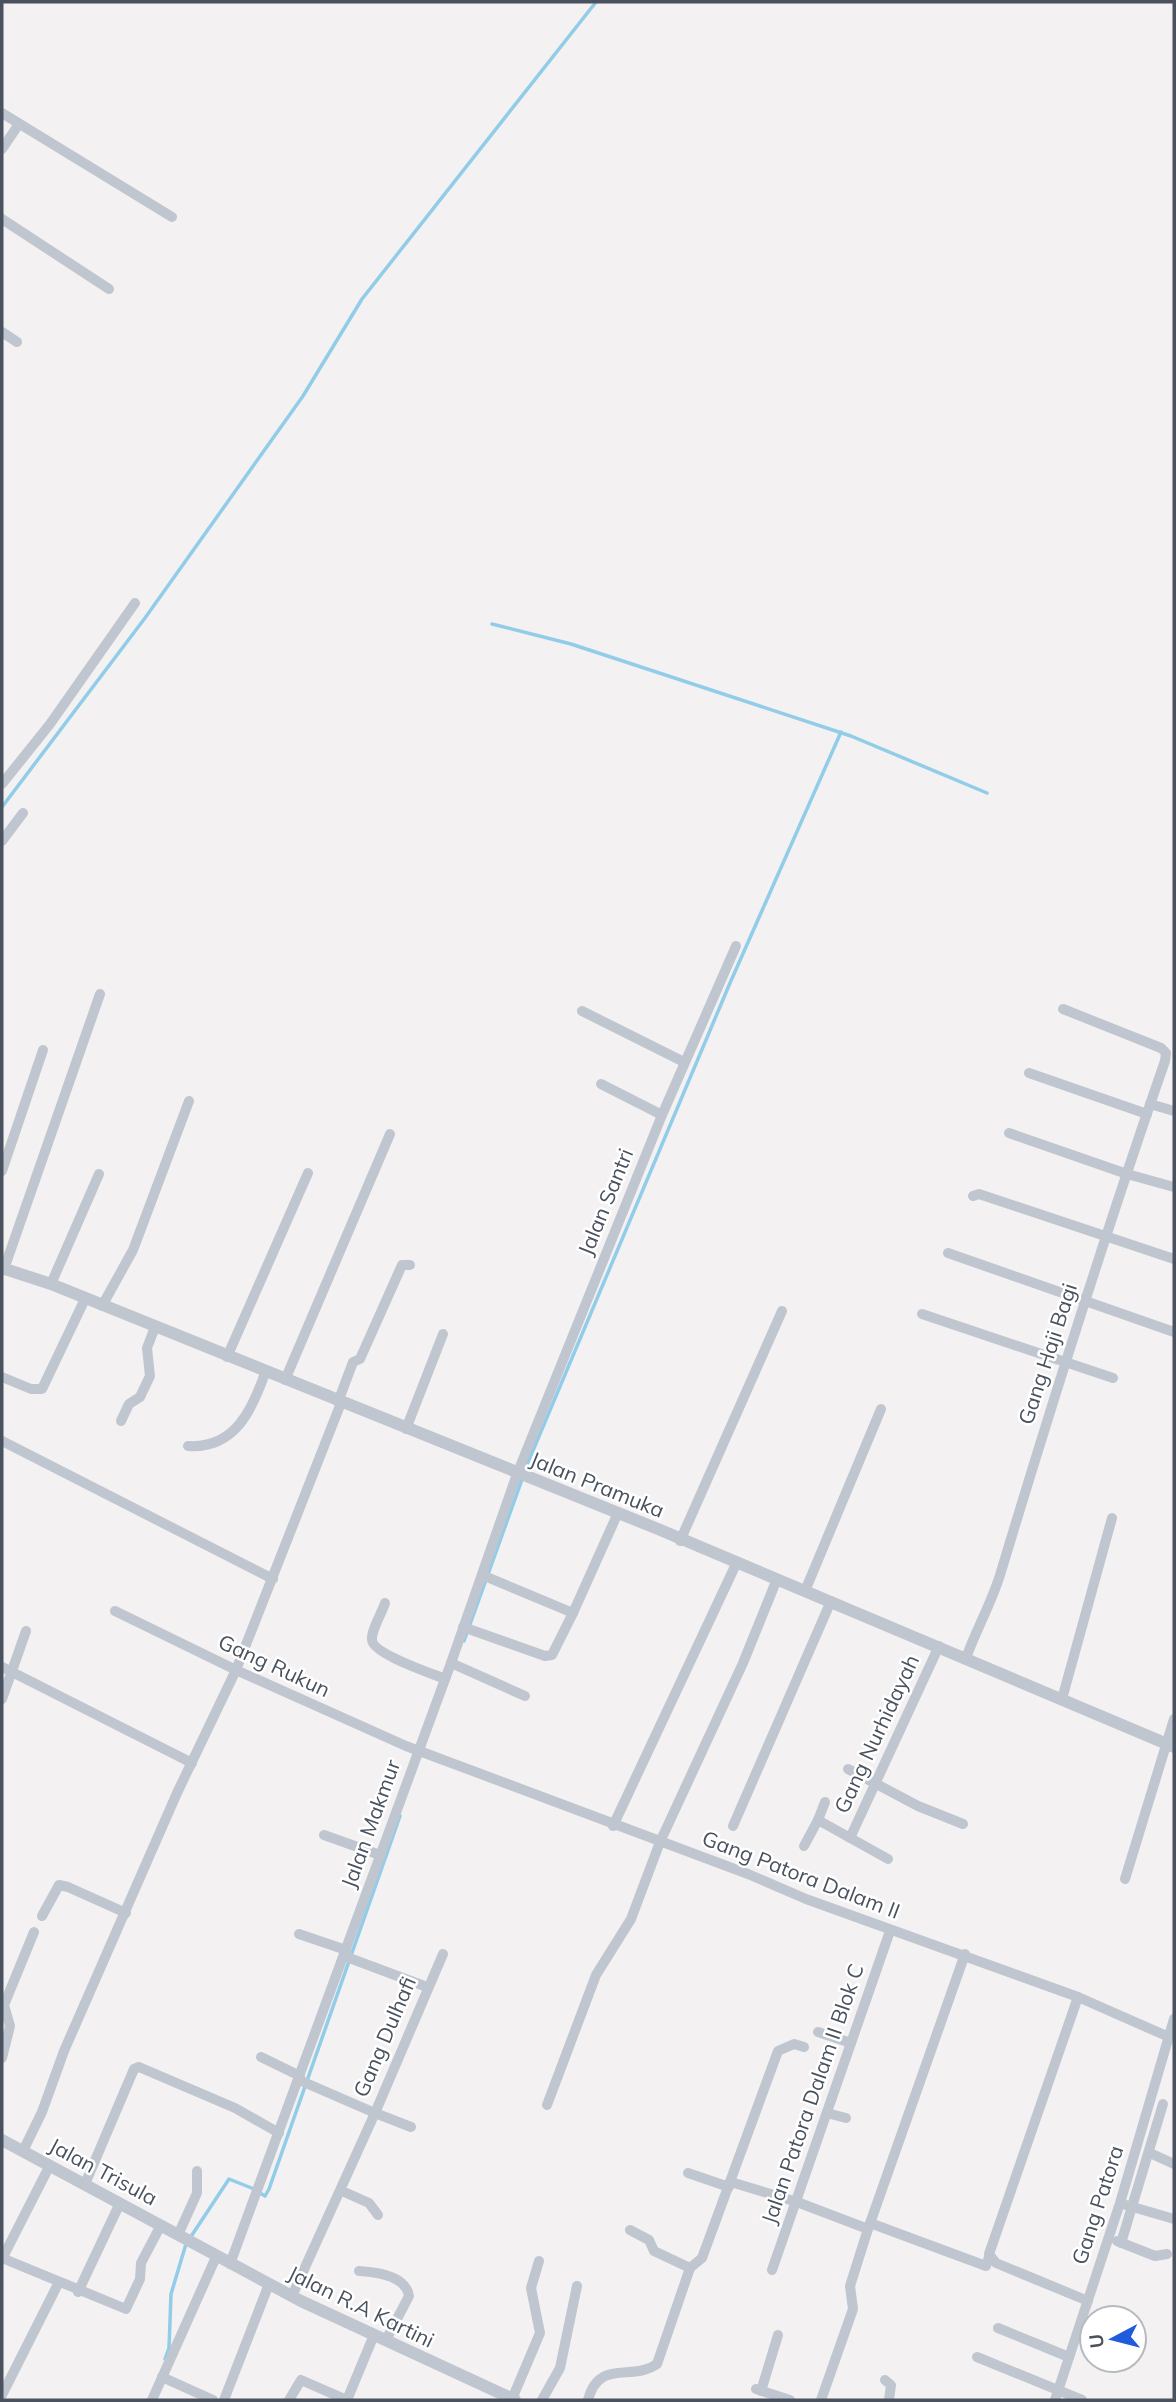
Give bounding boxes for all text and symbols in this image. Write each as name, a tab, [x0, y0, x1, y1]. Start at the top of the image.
street label: Jalan Santri	[572, 1144, 638, 1259]
street label: Gang Haji Bagi	[1012, 1280, 1082, 1428]
street label: Jalan Pramuka	[527, 1445, 668, 1523]
street label: Gang Rukun	[214, 1628, 334, 1702]
street label: Gang Nurhidayah	[828, 1650, 924, 1817]
street label: Jalan Makmur	[335, 1756, 405, 1891]
street label: Gang Patora Dalam II	[699, 1824, 904, 1924]
street label: Jalan Patora Dalam II Blok C	[755, 1960, 869, 2227]
street label: Gang Dulhafi	[347, 1973, 421, 2101]
street label: Jalan Trisula	[45, 2132, 162, 2210]
street label: Gang Patora	[1066, 2142, 1128, 2267]
street label: Jalan R.A Kartini	[284, 2259, 439, 2353]
north arrow	[1078, 2304, 1148, 2374]
text: U	[1083, 2333, 1109, 2350]

